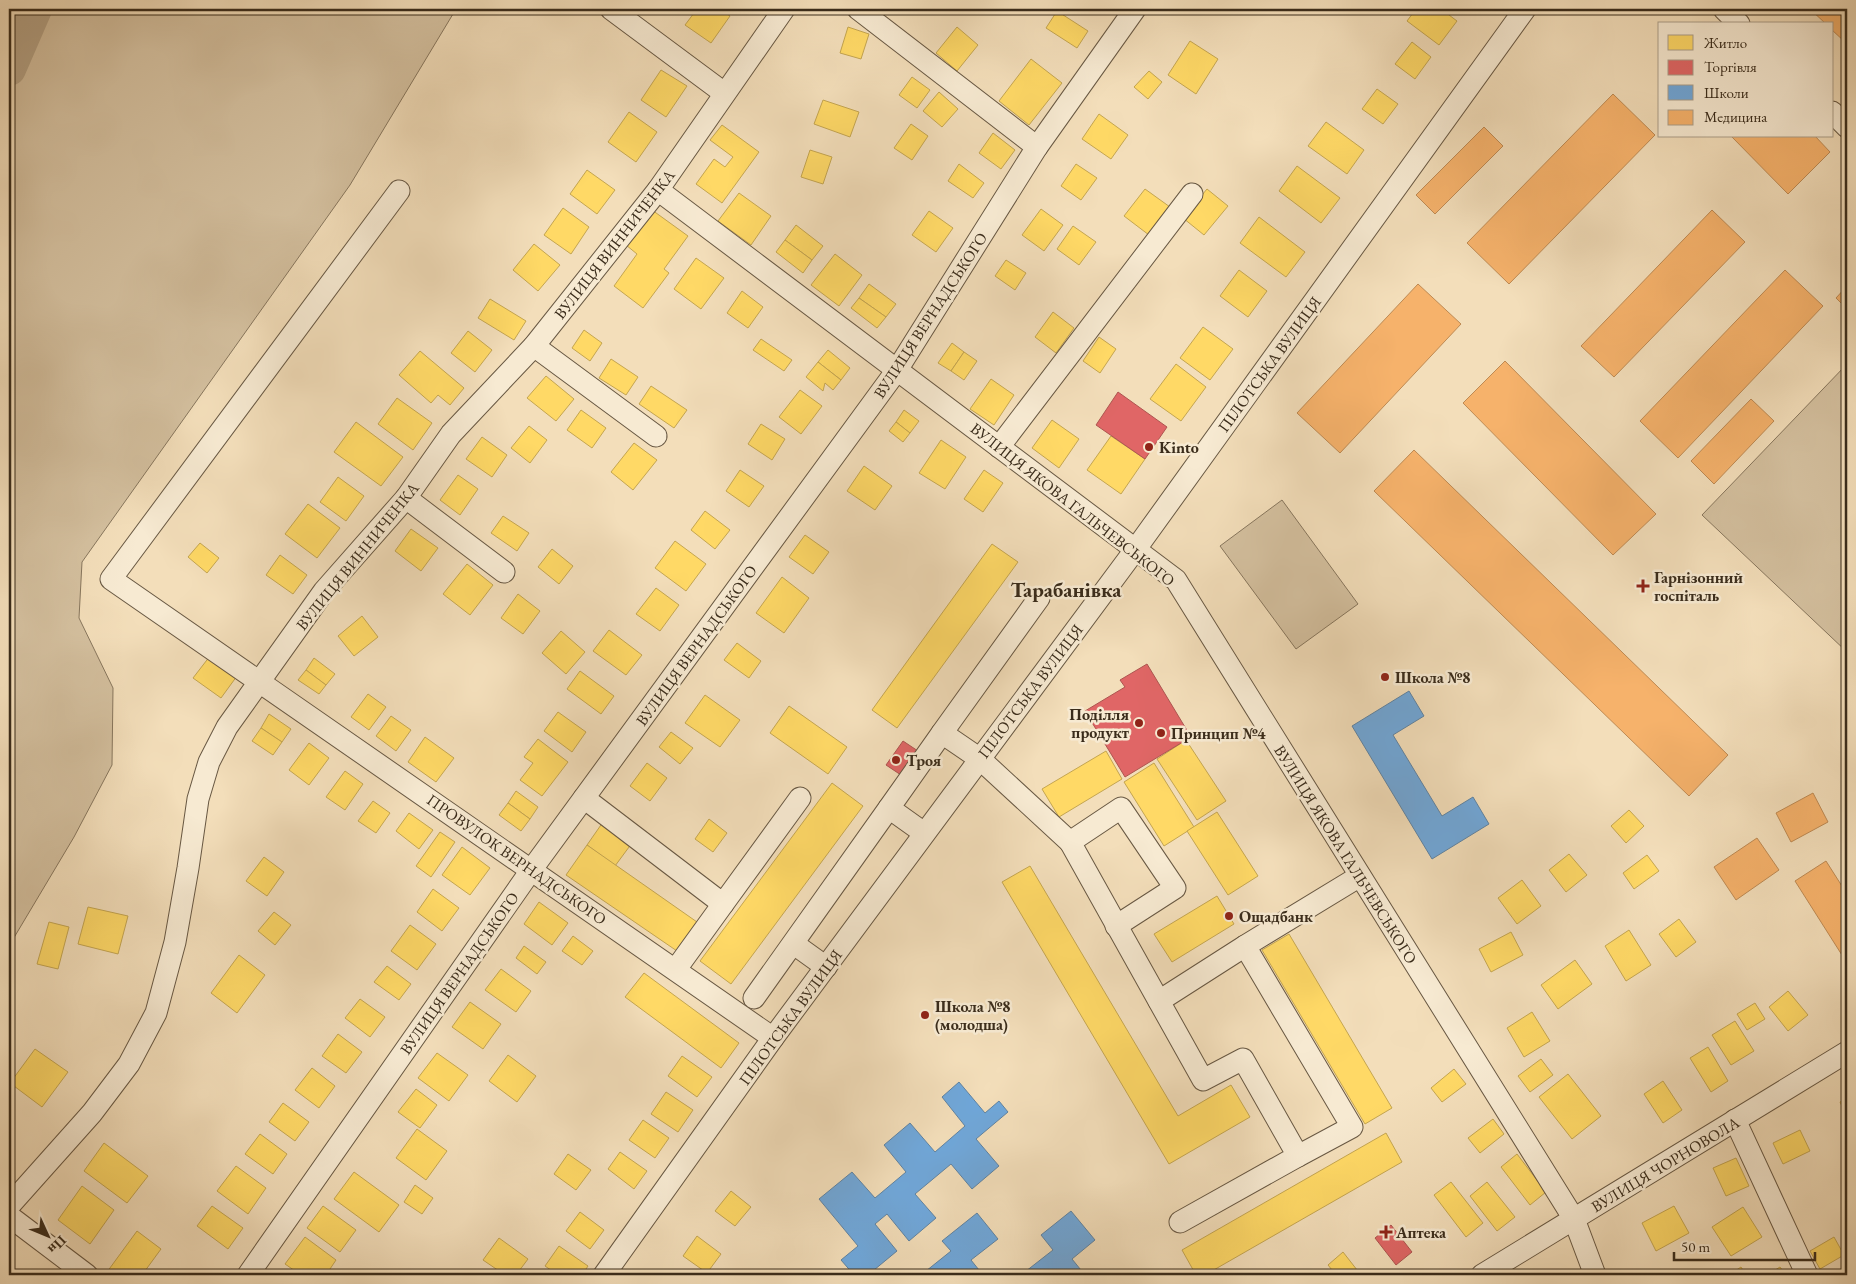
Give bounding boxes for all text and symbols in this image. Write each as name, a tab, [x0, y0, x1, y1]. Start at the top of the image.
legend	[1658, 22, 1834, 138]
text: Житло	[1703, 33, 1747, 52]
text: Торгівля	[1704, 57, 1757, 76]
text: Школи	[1704, 83, 1749, 102]
text: Медицина	[1704, 107, 1767, 126]
street label: ВУЛИЦЯ ВИННИЧЕНКА	[549, 164, 680, 323]
street label: ВУЛИЦЯ ВЕРНАДСЬКОГО	[869, 228, 992, 402]
street label: ПІЛОТСЬКА ВУЛИЦЯ	[1213, 292, 1326, 436]
street label: ВУЛИЦЯ ЯКОВА ГАЛЬЧЕВСЬКОГО	[966, 418, 1179, 591]
place label: Kinto	[1159, 437, 1199, 458]
marker: Kinto	[1143, 441, 1155, 453]
street label: ВУЛИЦЯ ВИННИЧЕНКА	[291, 477, 424, 635]
street label: ВУЛИЦЯ ВЕРНАДСЬКОГО	[631, 561, 762, 730]
place label: Гарнізонний госпіталь	[1654, 567, 1743, 606]
district label: Тарабанівка	[1011, 576, 1122, 603]
marker: Гарнізонний госпіталь	[1636, 579, 1650, 593]
street label: ПІЛОТСЬКА ВУЛИЦЯ	[973, 620, 1088, 763]
place label: Школа №8	[1395, 667, 1471, 688]
marker: Школа №8	[1379, 671, 1391, 683]
place label: Поділля продукт	[1069, 704, 1130, 743]
marker: Поділля продукт	[1133, 717, 1145, 729]
place label: Принцип №4	[1171, 723, 1266, 744]
marker: Принцип №4	[1155, 727, 1167, 739]
street label: ВУЛИЦЯ ЯКОВА ГАЛЬЧЕВСЬКОГО	[1269, 741, 1422, 968]
place label: Троя	[906, 750, 942, 771]
marker: Троя	[890, 754, 902, 766]
street label: ПРОВУЛОК ВЕРНАДСЬКОГО	[423, 789, 611, 930]
street label: ВУЛИЦЯ ВЕРНАДСЬКОГО	[395, 888, 524, 1059]
place label: Ощадбанк	[1239, 906, 1313, 927]
marker: Ощадбанк	[1223, 910, 1235, 922]
street label: ПІЛОТСЬКА ВУЛИЦЯ	[734, 945, 847, 1089]
place label: Школа №8 (молодша)	[935, 996, 1011, 1035]
marker: Школа №8 (молодша)	[919, 1009, 931, 1021]
street label: ВУЛИЦЯ ЧОРНОВОЛА	[1587, 1111, 1744, 1217]
north arrow	[22, 1212, 72, 1262]
place label: Аптека	[1395, 1222, 1447, 1243]
marker: Аптека	[1380, 1226, 1392, 1238]
scale bar	[1674, 1229, 1815, 1261]
text: Пн	[44, 1232, 70, 1258]
text: 50 m	[1681, 1237, 1710, 1256]

